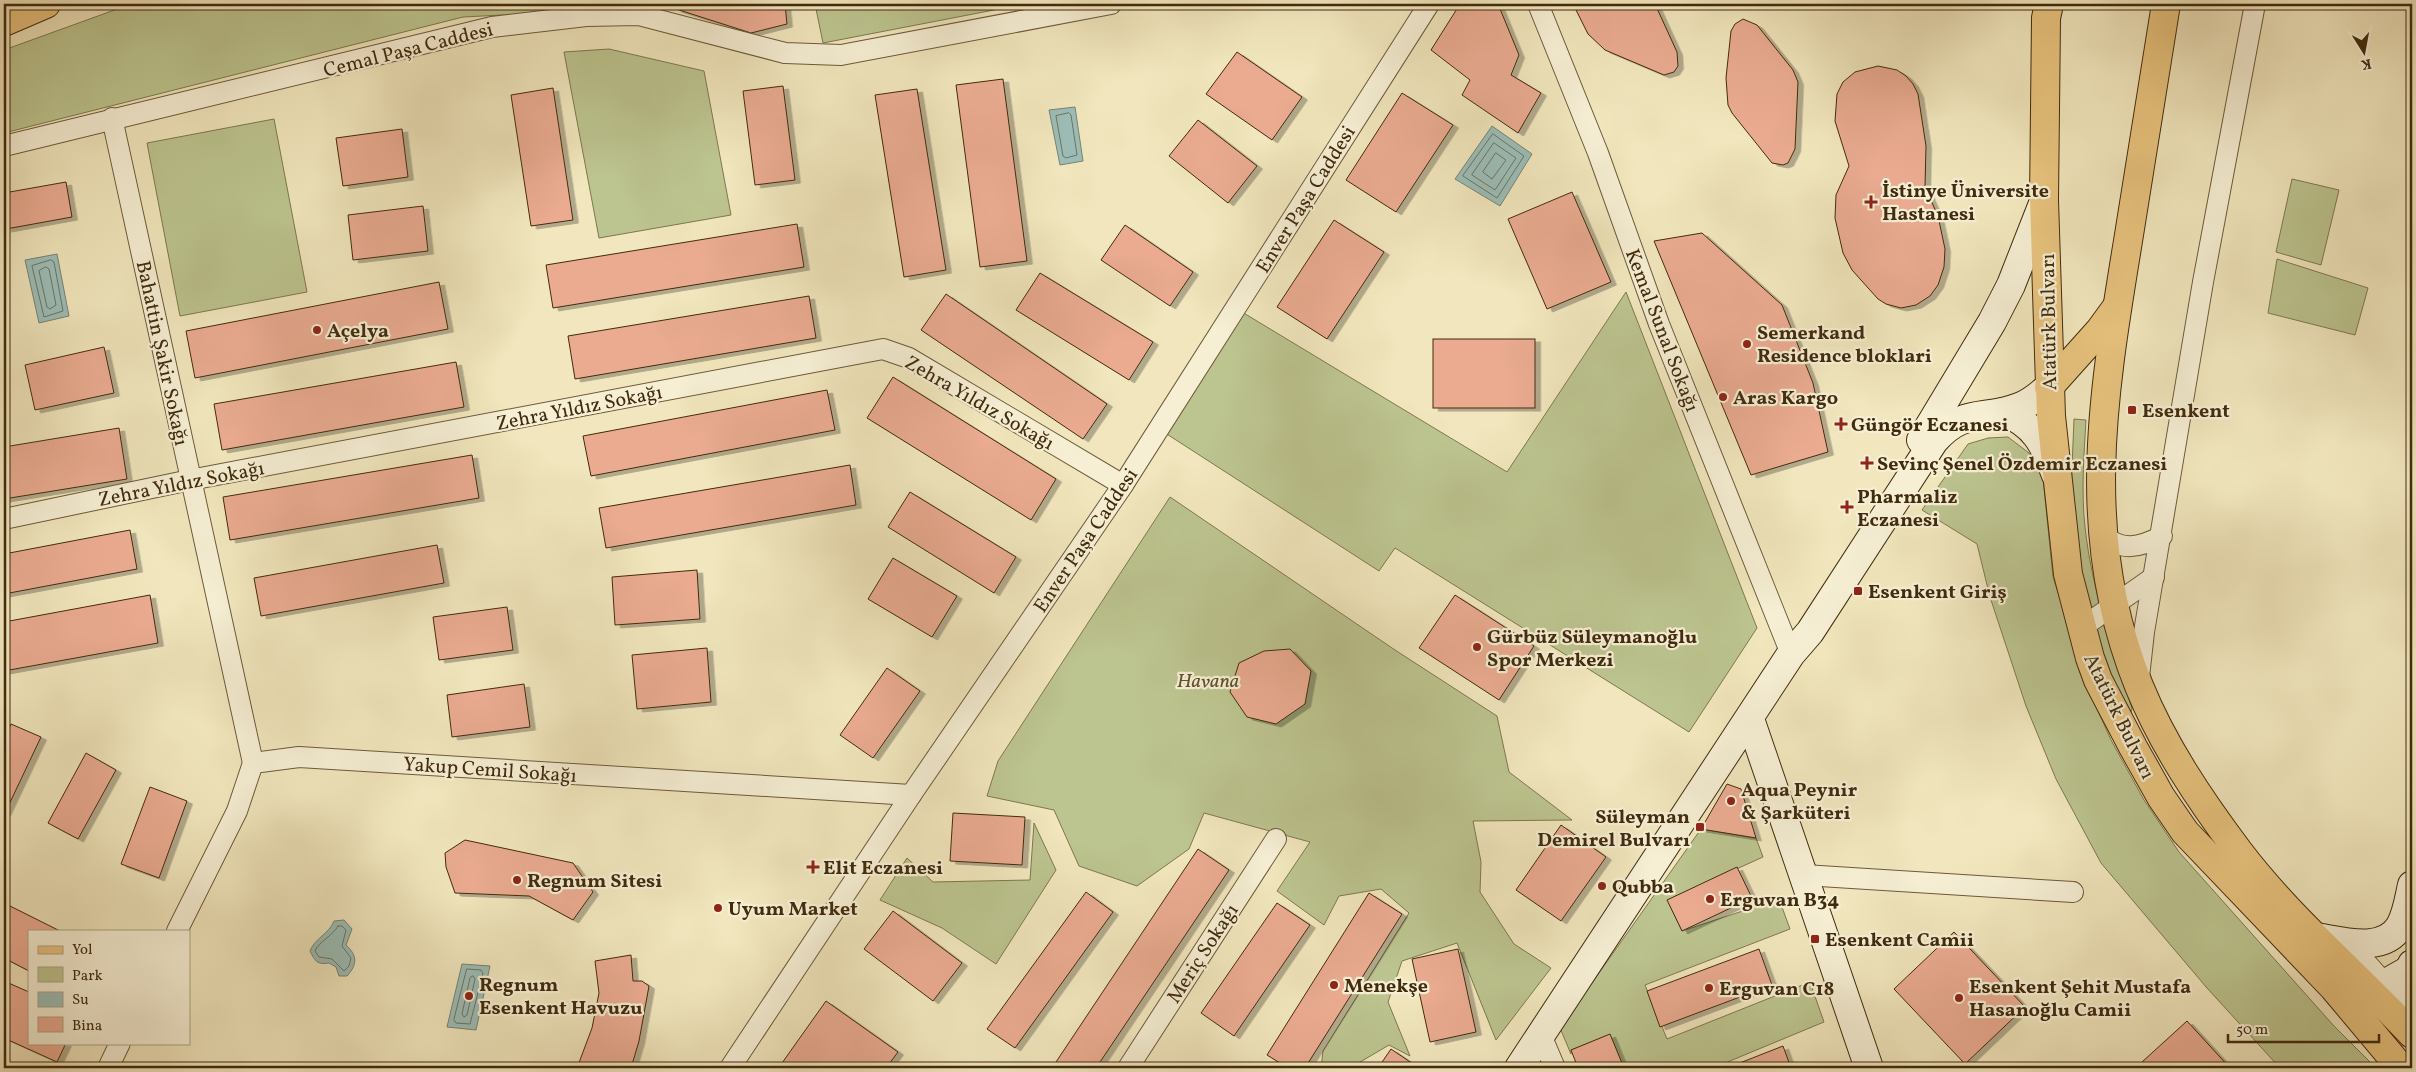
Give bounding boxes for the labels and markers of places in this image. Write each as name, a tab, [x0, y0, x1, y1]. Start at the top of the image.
place label: İstinye Üniversite Hastanesi	[1882, 178, 2049, 229]
marker: İstinye Üniversite Hastanesi	[1864, 195, 1878, 209]
place label: Açelya	[327, 318, 389, 346]
place label: Semerkand Residence bloklari	[1757, 320, 1932, 371]
marker: Açelya	[311, 324, 323, 336]
marker: Semerkand Residence bloklari	[1741, 338, 1753, 350]
place label: Aras Kargo	[1733, 385, 1838, 413]
marker: Aras Kargo	[1717, 391, 1729, 403]
place label: Esenkent	[2142, 398, 2230, 426]
marker: Esenkent	[2126, 404, 2138, 416]
place label: Güngör Eczanesi	[1851, 412, 2009, 440]
marker: Güngör Eczanesi	[1835, 418, 1847, 430]
place label: Sevinç Şenel Özdemir Eczanesi	[1877, 451, 2167, 479]
marker: Sevinç Şenel Özdemir Eczanesi	[1861, 457, 1873, 469]
place label: Pharmaliz Eczanesi	[1857, 484, 1958, 535]
marker: Pharmaliz Eczanesi	[1841, 501, 1853, 513]
place label: Esenkent Giriş	[1868, 579, 2007, 607]
marker: Esenkent Giriş	[1852, 585, 1864, 597]
place label: Gürbüz Süleymanoğlu Spor Merkezi	[1487, 624, 1697, 675]
marker: Gürbüz Süleymanoğlu Spor Merkezi	[1471, 641, 1483, 653]
place label: Aqua Peynir & Şarküteri	[1741, 777, 1858, 828]
marker: Aqua Peynir & Şarküteri	[1725, 795, 1737, 807]
place label: Süleyman Demirel Bulvarı	[1537, 804, 1690, 855]
marker: Süleyman Demirel Bulvarı	[1694, 821, 1706, 833]
place label: Elit Eczanesi	[823, 855, 943, 883]
marker: Elit Eczanesi	[807, 861, 819, 873]
place label: Regnum Sitesi	[527, 868, 662, 896]
marker: Regnum Sitesi	[511, 874, 523, 886]
place label: Qubba	[1612, 874, 1674, 902]
marker: Qubba	[1596, 880, 1608, 892]
place label: Erguvan B34	[1720, 887, 1839, 915]
marker: Erguvan B34	[1704, 893, 1716, 905]
place label: Uyum Market	[728, 896, 858, 924]
marker: Uyum Market	[712, 902, 724, 914]
place label: Esenkent Camii	[1825, 927, 1974, 955]
marker: Esenkent Camii	[1809, 933, 1821, 945]
place label: Regnum Esenkent Havuzu	[479, 972, 642, 1023]
place label: Menekşe	[1344, 973, 1428, 1001]
place label: Esenkent Şehit Mustafa Hasanoğlu Camii	[1969, 974, 2191, 1025]
place label: Erguvan C18	[1719, 976, 1834, 1004]
marker: Menekşe	[1328, 979, 1340, 991]
marker: Erguvan C18	[1703, 982, 1715, 994]
marker: Regnum Esenkent Havuzu	[463, 990, 475, 1002]
marker: Esenkent Şehit Mustafa Hasanoğlu Camii	[1953, 992, 1965, 1004]

